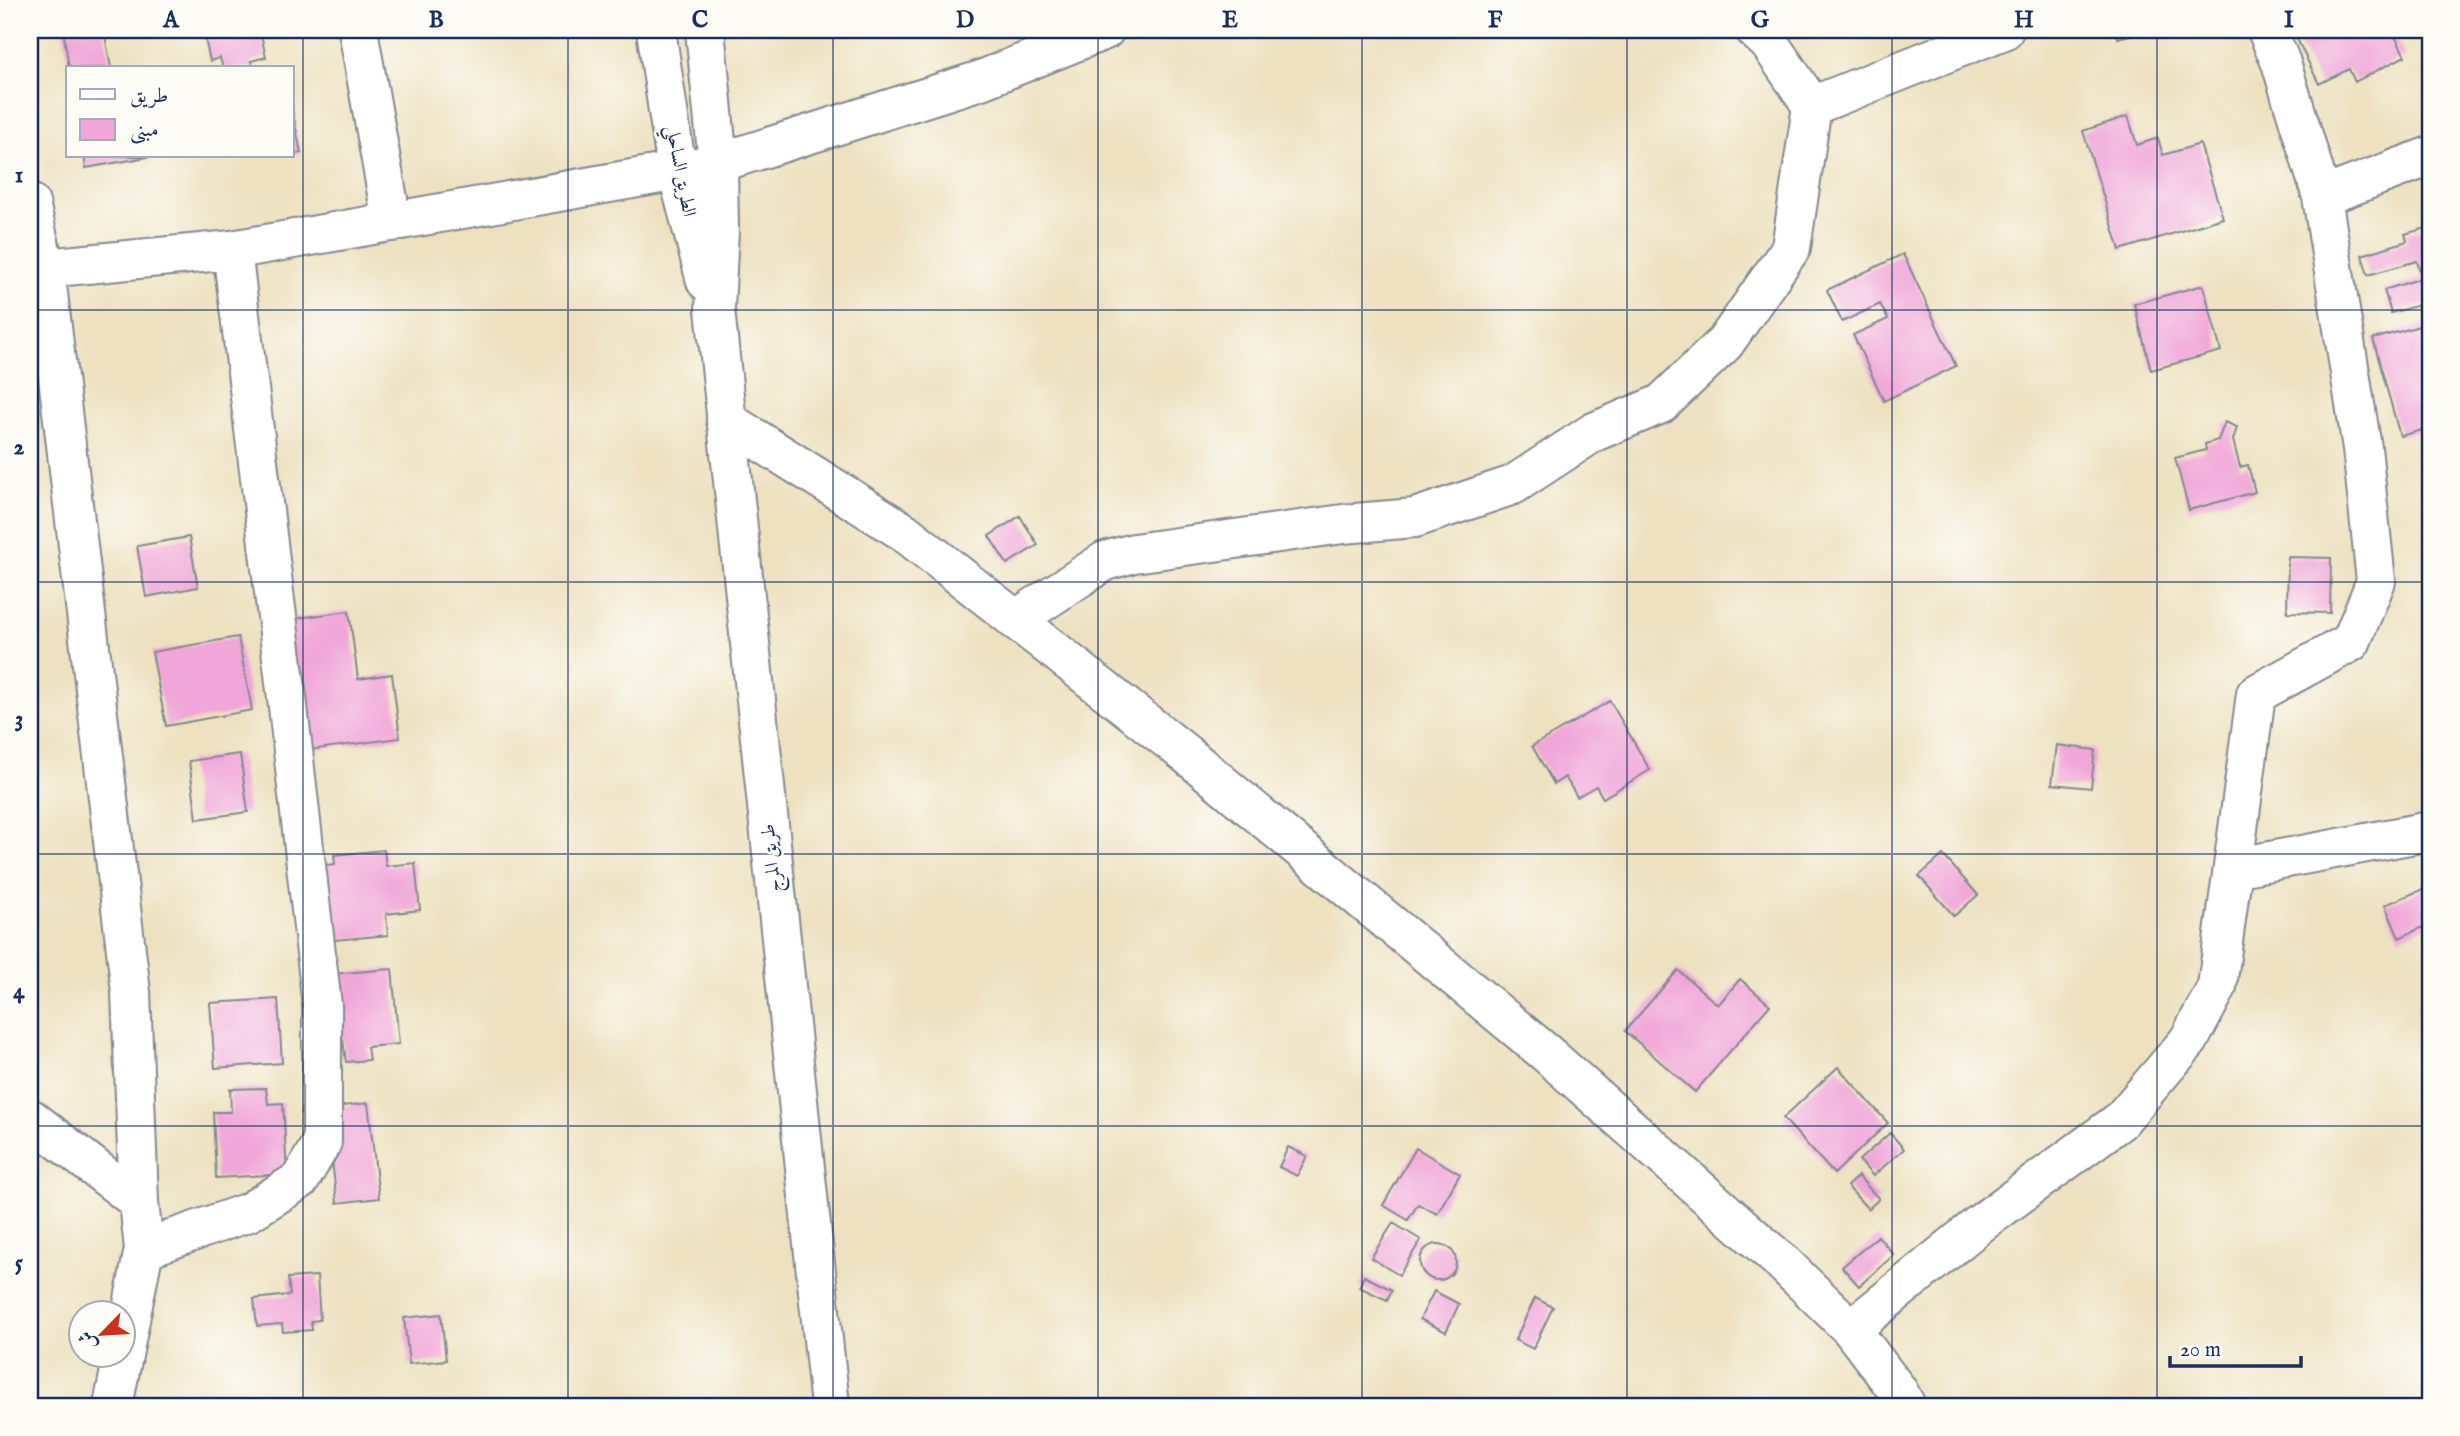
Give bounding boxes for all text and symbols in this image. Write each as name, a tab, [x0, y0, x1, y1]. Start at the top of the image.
text: A	[162, 6, 180, 35]
text: B	[428, 6, 444, 35]
text: C	[692, 6, 709, 35]
text: D	[956, 6, 974, 35]
text: E	[1222, 6, 1238, 35]
text: F	[1488, 6, 1503, 35]
text: G	[1751, 6, 1770, 35]
text: H	[2014, 6, 2034, 35]
text: I	[2284, 6, 2294, 35]
legend	[66, 66, 294, 158]
text: طريق	[130, 83, 168, 110]
text: مبنى	[130, 117, 159, 144]
street label: الطريق الساحلي	[654, 123, 701, 220]
text: 1	[15, 161, 23, 190]
text: 2	[14, 433, 25, 462]
text: 3	[15, 705, 23, 734]
street label: طريق المرج	[756, 822, 792, 893]
text: 4	[13, 977, 25, 1006]
text: 5	[15, 1249, 24, 1278]
north arrow	[66, 1300, 136, 1370]
scale bar	[2170, 1324, 2301, 1368]
text: ش	[74, 1327, 103, 1354]
text: 20 m	[2180, 1337, 2221, 1364]

